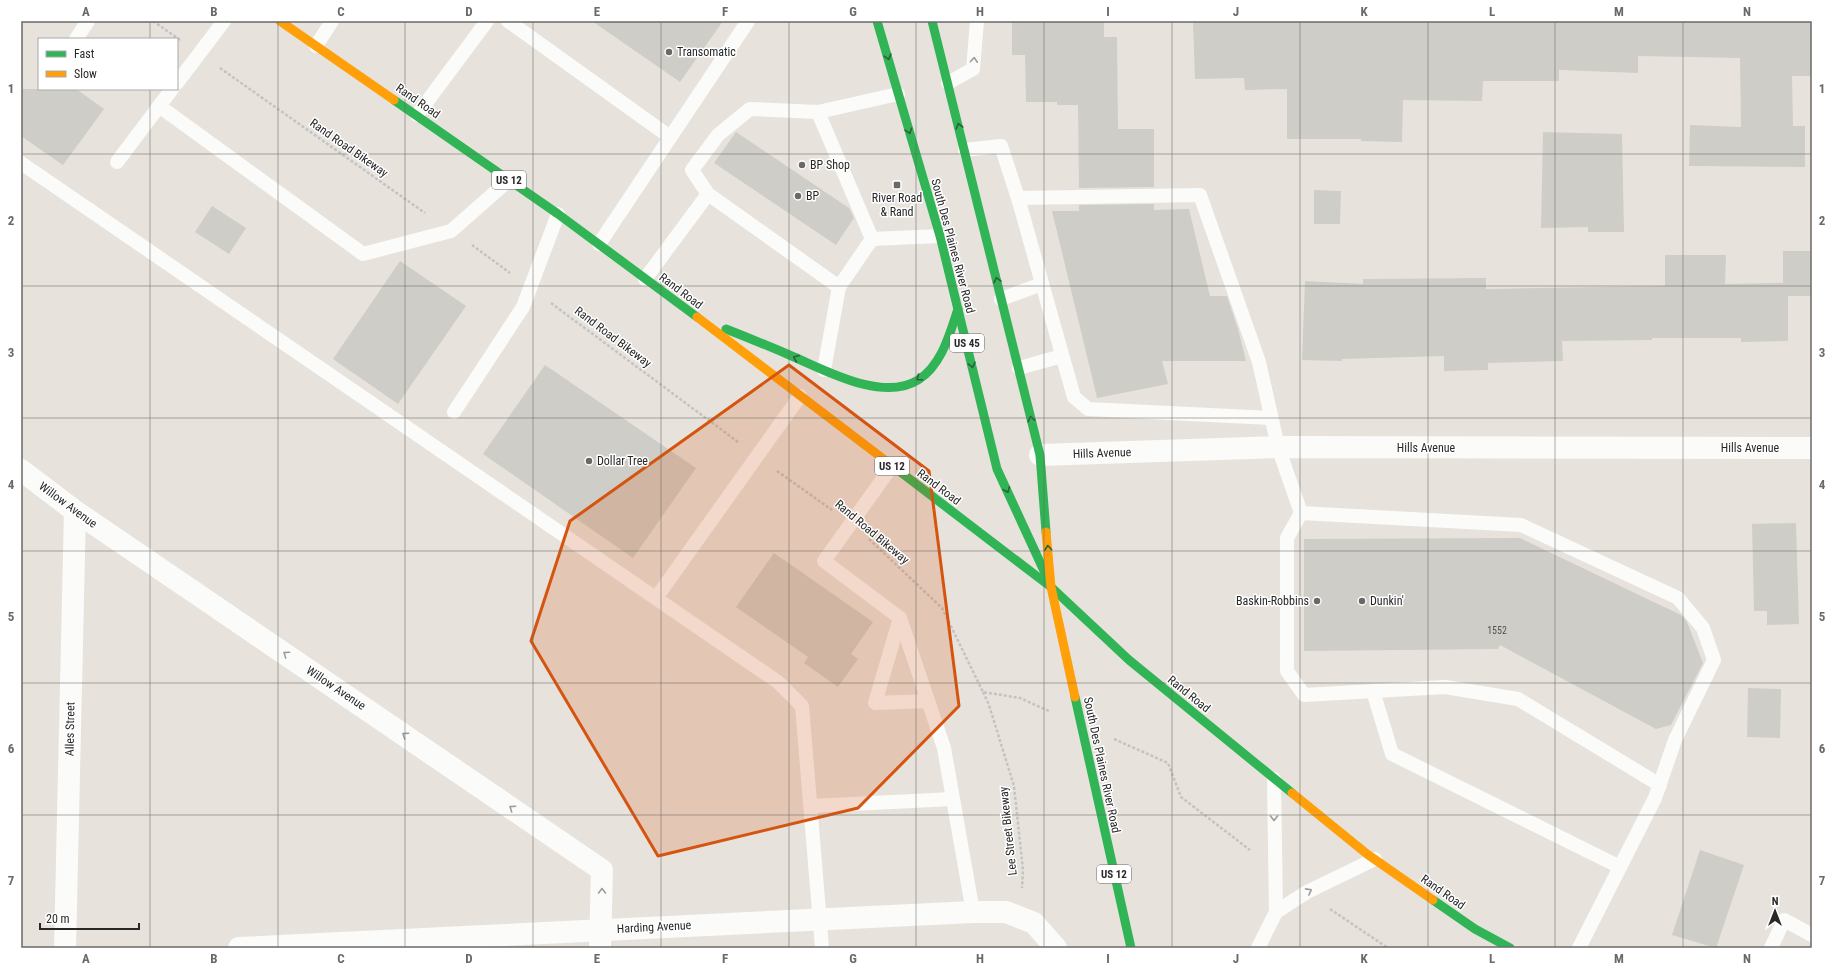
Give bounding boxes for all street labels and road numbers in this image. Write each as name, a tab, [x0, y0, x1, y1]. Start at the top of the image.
street label: Rand Road	[393, 81, 443, 121]
street label: Rand Road Bikeway	[307, 116, 391, 180]
road number: US 12	[492, 171, 526, 189]
street label: South Des Plaines River Road	[928, 177, 978, 315]
street label: Rand Road	[657, 270, 706, 312]
street label: Rand Road Bikeway	[572, 304, 654, 370]
road number: US 45	[950, 334, 984, 352]
street label: Hills Avenue	[1397, 441, 1456, 455]
street label: Hills Avenue	[1721, 441, 1780, 455]
street label: Hills Avenue	[1073, 445, 1132, 461]
road number: US 12	[875, 457, 909, 475]
street label: Rand Road	[915, 466, 964, 508]
street label: Willow Avenue	[36, 479, 100, 531]
street label: Rand Road Bikeway	[832, 497, 912, 567]
street label: Willow Avenue	[304, 663, 369, 713]
street label: Rand Road	[1165, 673, 1213, 715]
street label: South Des Plaines River Road	[1081, 696, 1123, 834]
street label: Alles Street	[63, 701, 77, 756]
street label: Lee Street Bikeway	[996, 786, 1020, 876]
road number: US 12	[1097, 865, 1131, 883]
street label: Rand Road	[1418, 872, 1468, 912]
street label: Harding Avenue	[616, 918, 692, 936]

